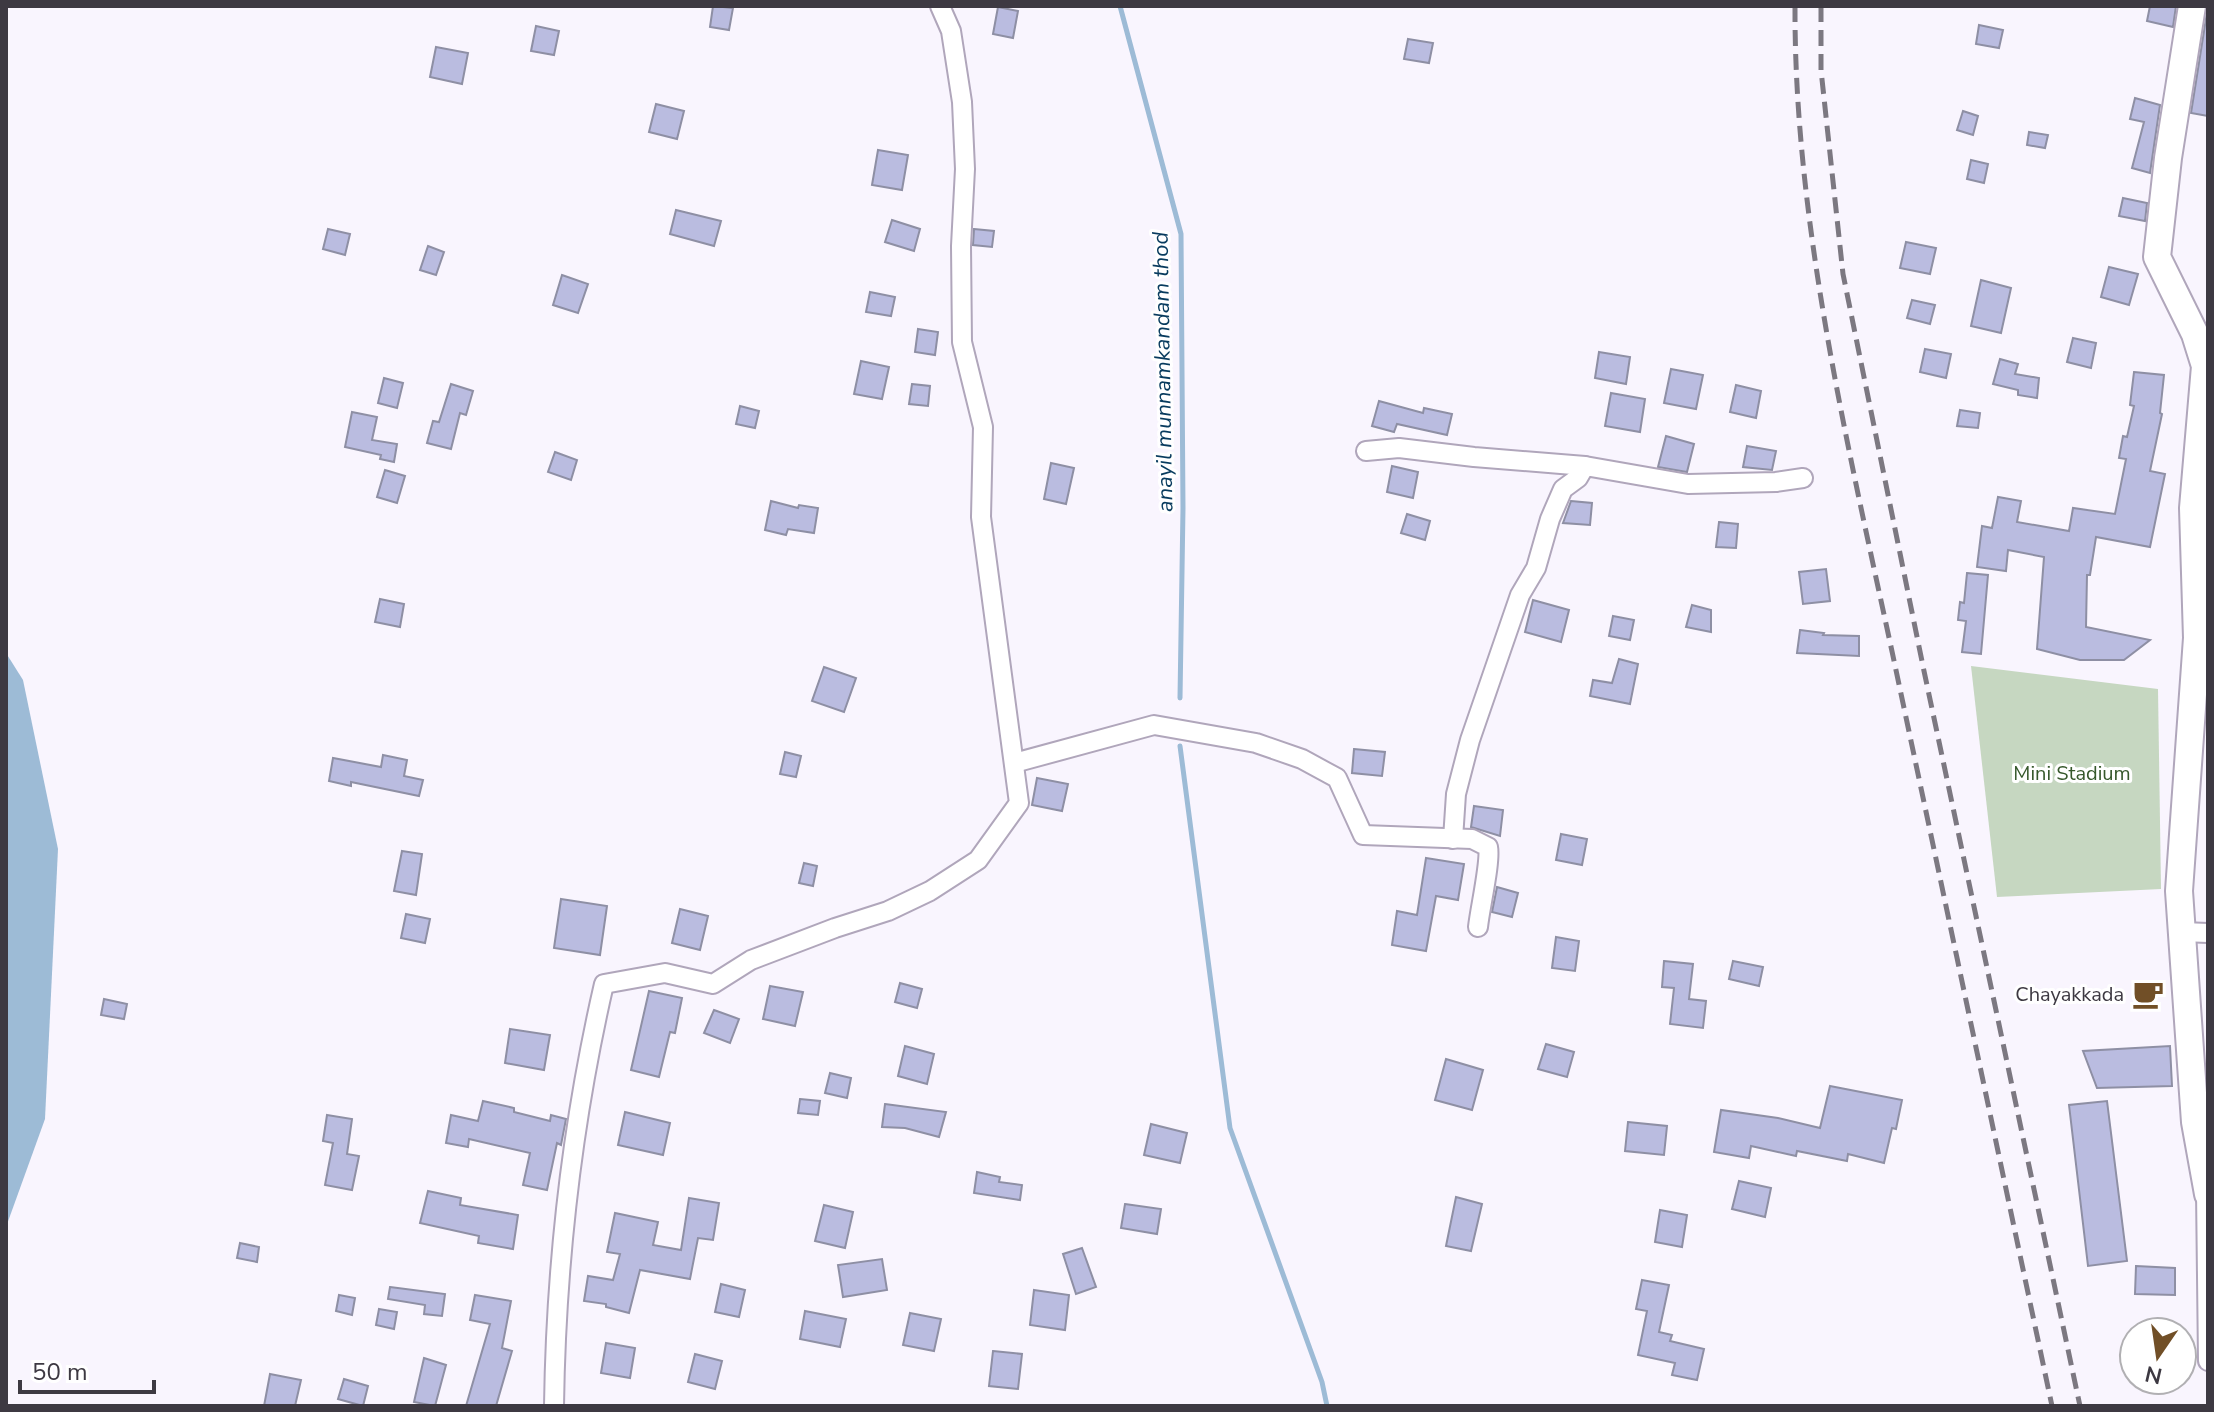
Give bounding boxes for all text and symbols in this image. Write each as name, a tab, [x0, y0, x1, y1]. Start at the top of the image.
water label: anayil munnamkandam thod	[1146, 231, 1180, 512]
park label: Mini Stadium	[2013, 760, 2131, 787]
cafe icon: Chayakkada	[2131, 977, 2165, 1011]
place label: Chayakkada	[2015, 981, 2124, 1008]
north arrow	[2118, 1316, 2198, 1396]
scale bar	[20, 1344, 154, 1394]
text: 50 m	[32, 1356, 88, 1388]
text: N	[2142, 1358, 2165, 1391]

